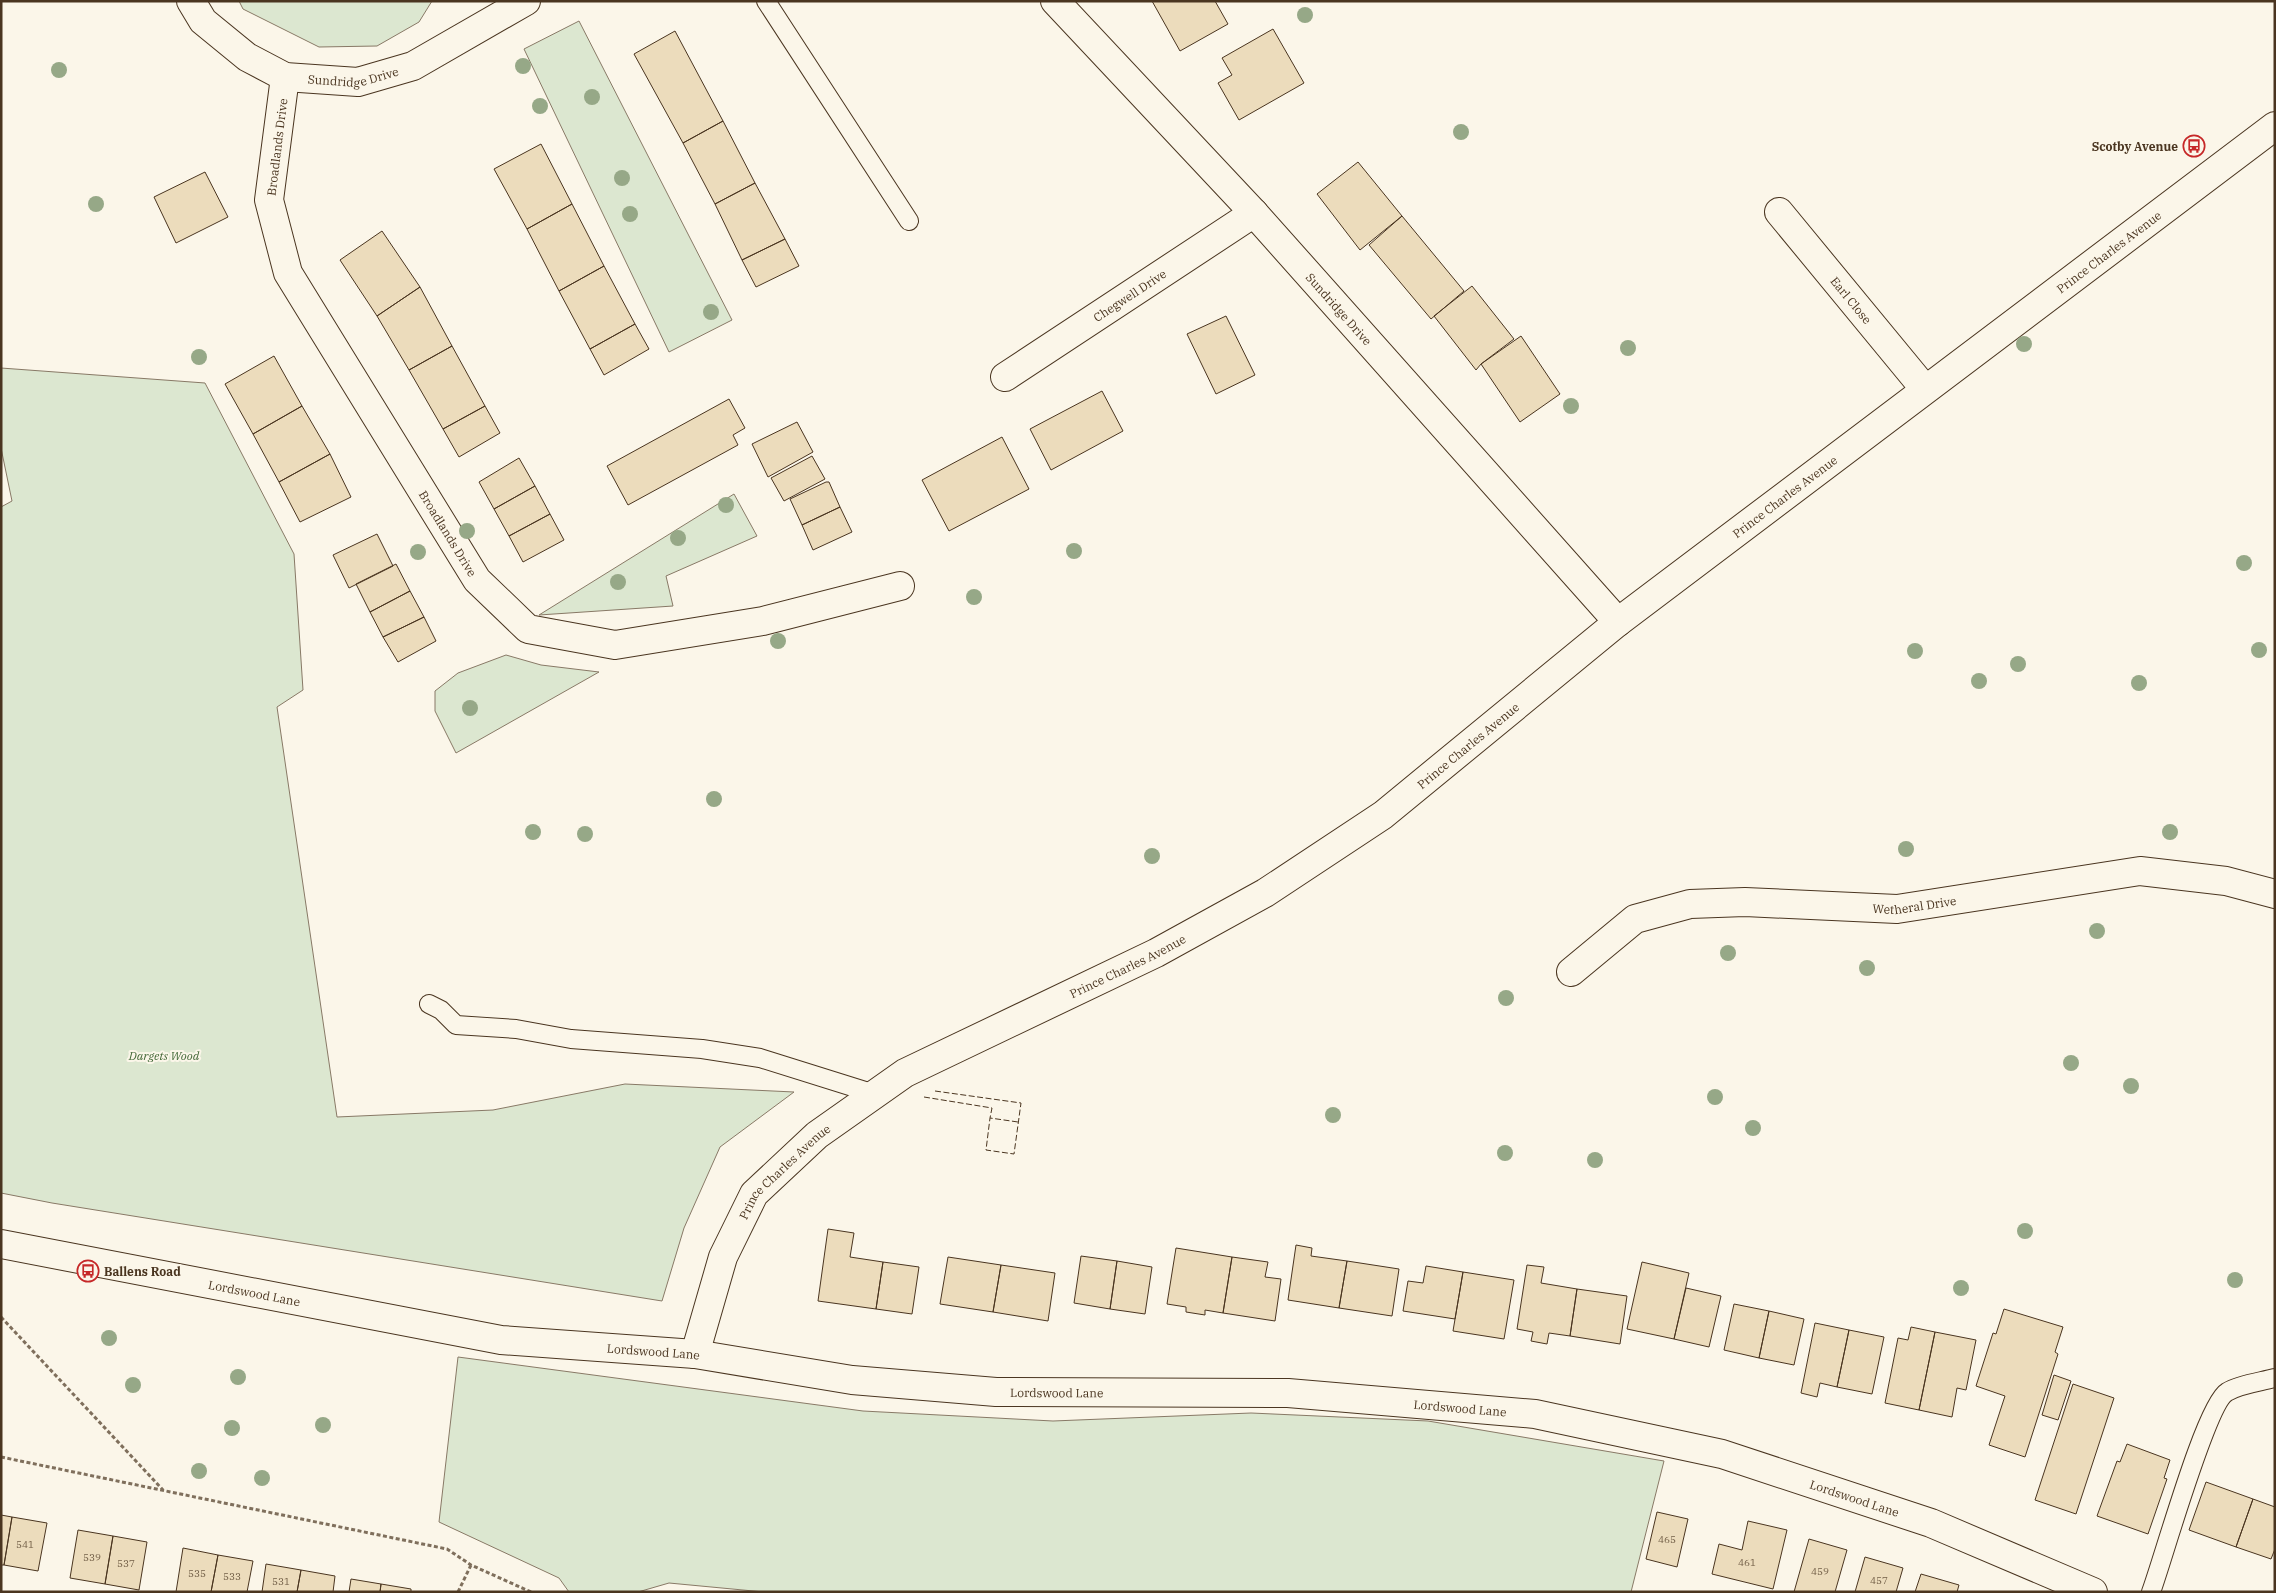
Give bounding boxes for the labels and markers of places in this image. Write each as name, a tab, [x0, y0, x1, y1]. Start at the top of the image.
bus stop icon: Scotby Avenue	[2182, 134, 2206, 158]
place label: Scotby Avenue	[2092, 139, 2178, 154]
bus stop icon: Ballens Road	[76, 1259, 100, 1283]
place label: Ballens Road	[104, 1264, 181, 1279]

